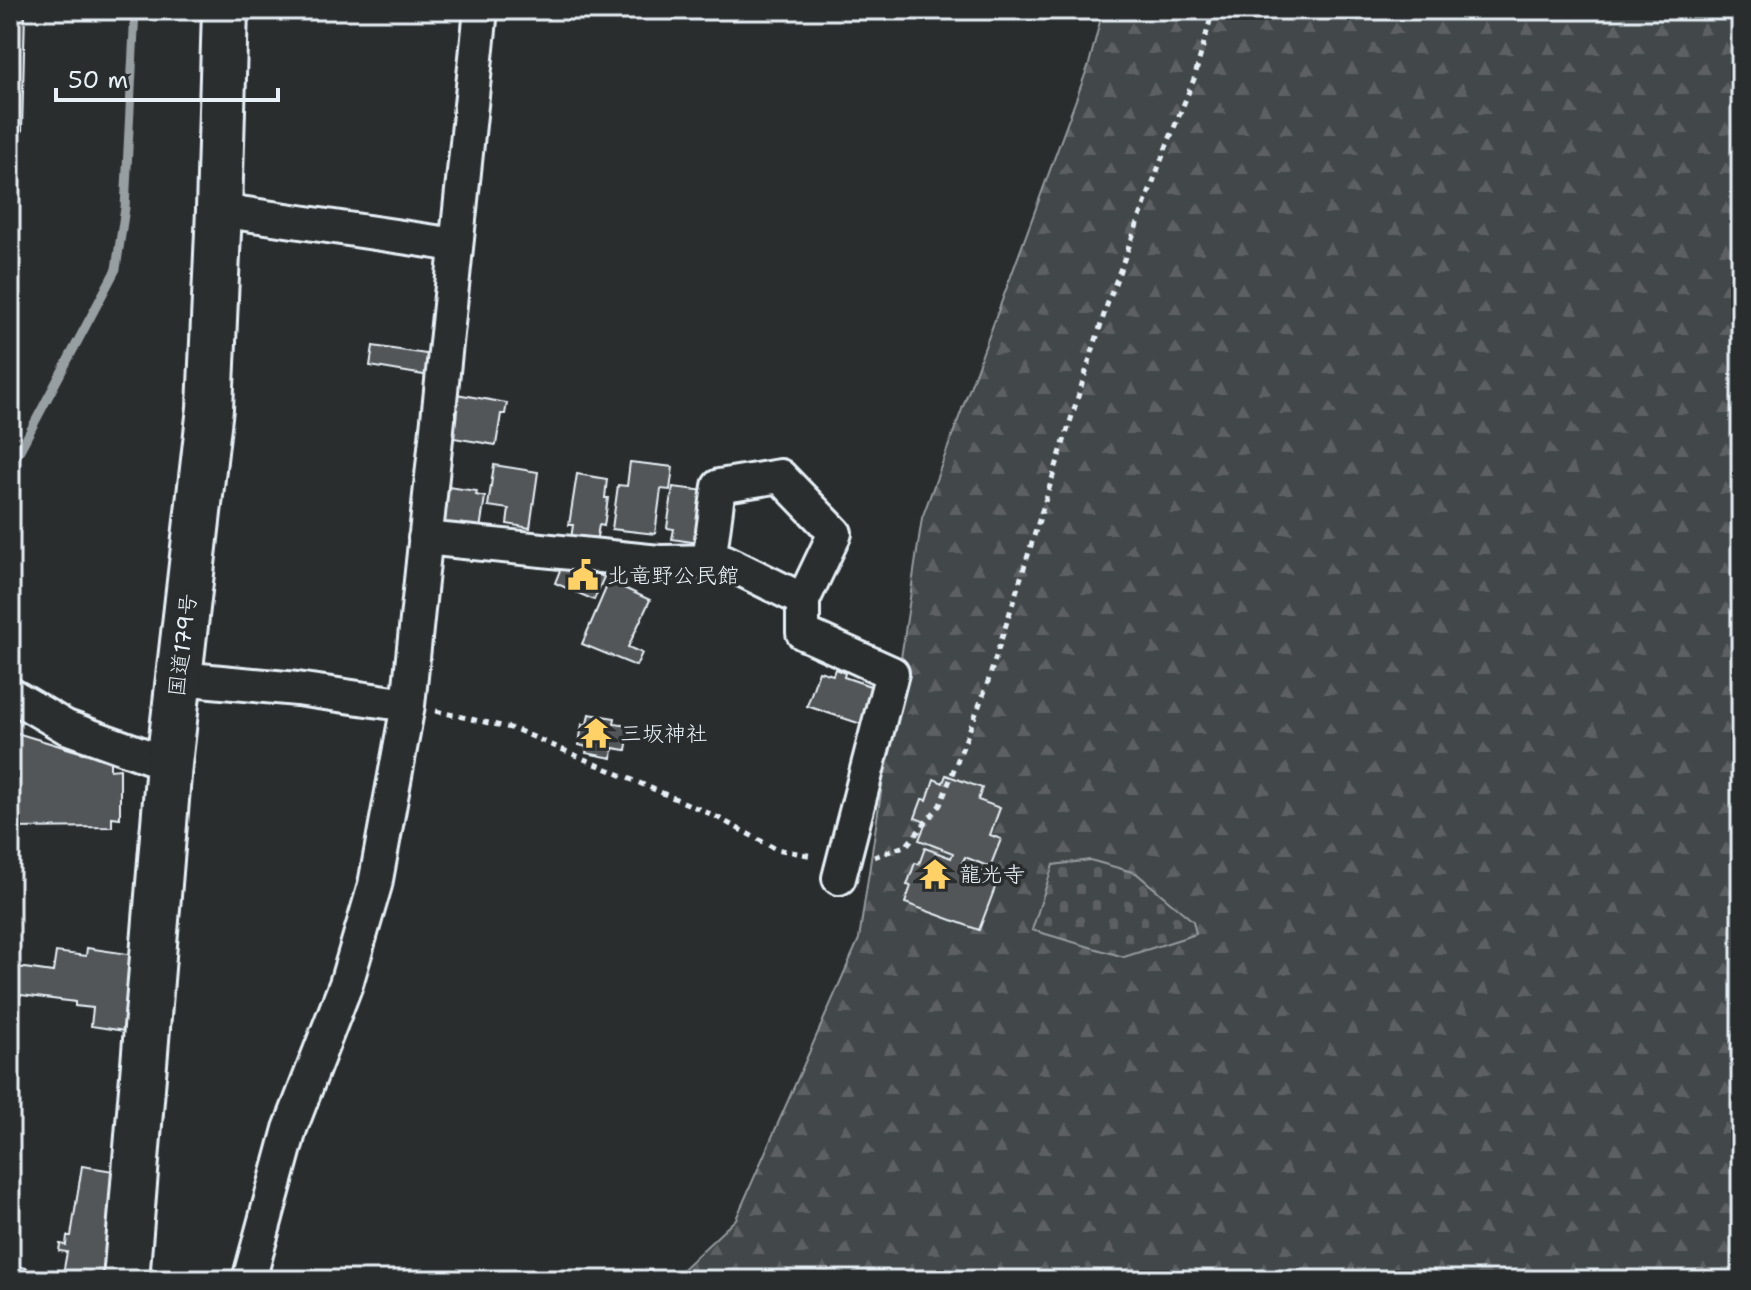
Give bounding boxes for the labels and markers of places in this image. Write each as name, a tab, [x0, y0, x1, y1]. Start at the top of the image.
public building icon: 北竜野公民館	[566, 558, 600, 592]
place label: 北竜野公民館	[607, 561, 739, 590]
temple icon: 三坂神社	[579, 716, 613, 750]
place label: 三坂神社	[620, 719, 708, 748]
temple icon: 龍光寺	[918, 857, 952, 891]
place label: 龍光寺	[959, 860, 1025, 889]

